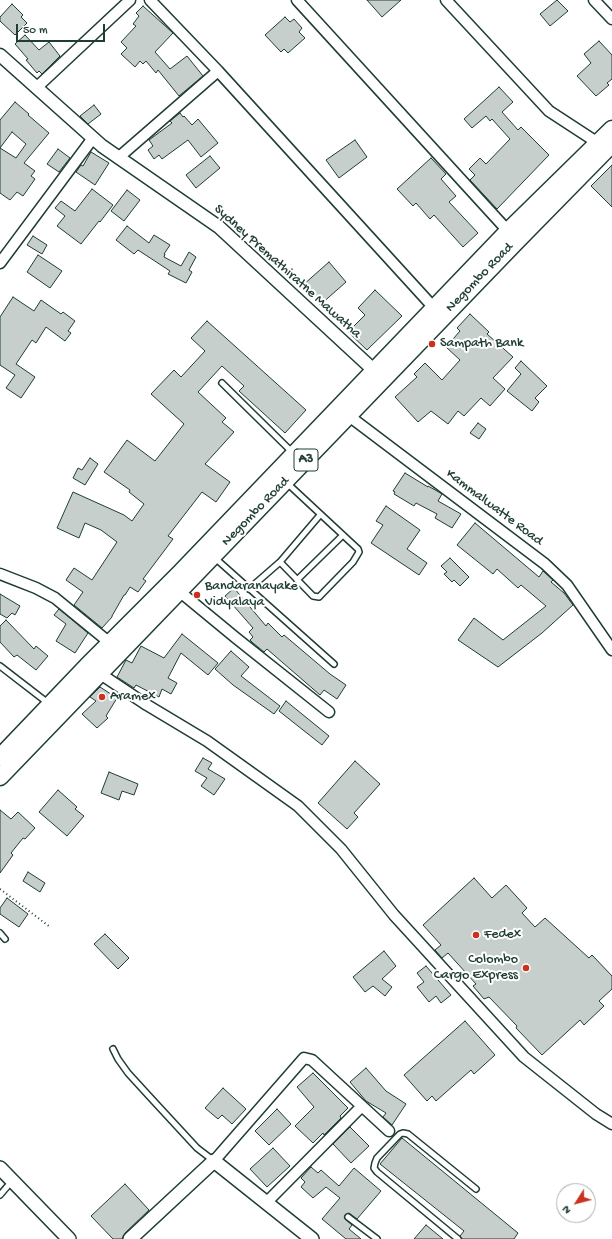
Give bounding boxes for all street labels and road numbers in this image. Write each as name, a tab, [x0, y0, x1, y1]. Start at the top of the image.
street label: Sydney Premathiratne Mawatha	[210, 201, 364, 343]
street label: Negombo Road	[443, 240, 517, 316]
road number: A3	[294, 449, 318, 471]
street label: Kammalwatte Road	[442, 466, 546, 550]
street label: Negombo Road	[219, 474, 293, 550]

